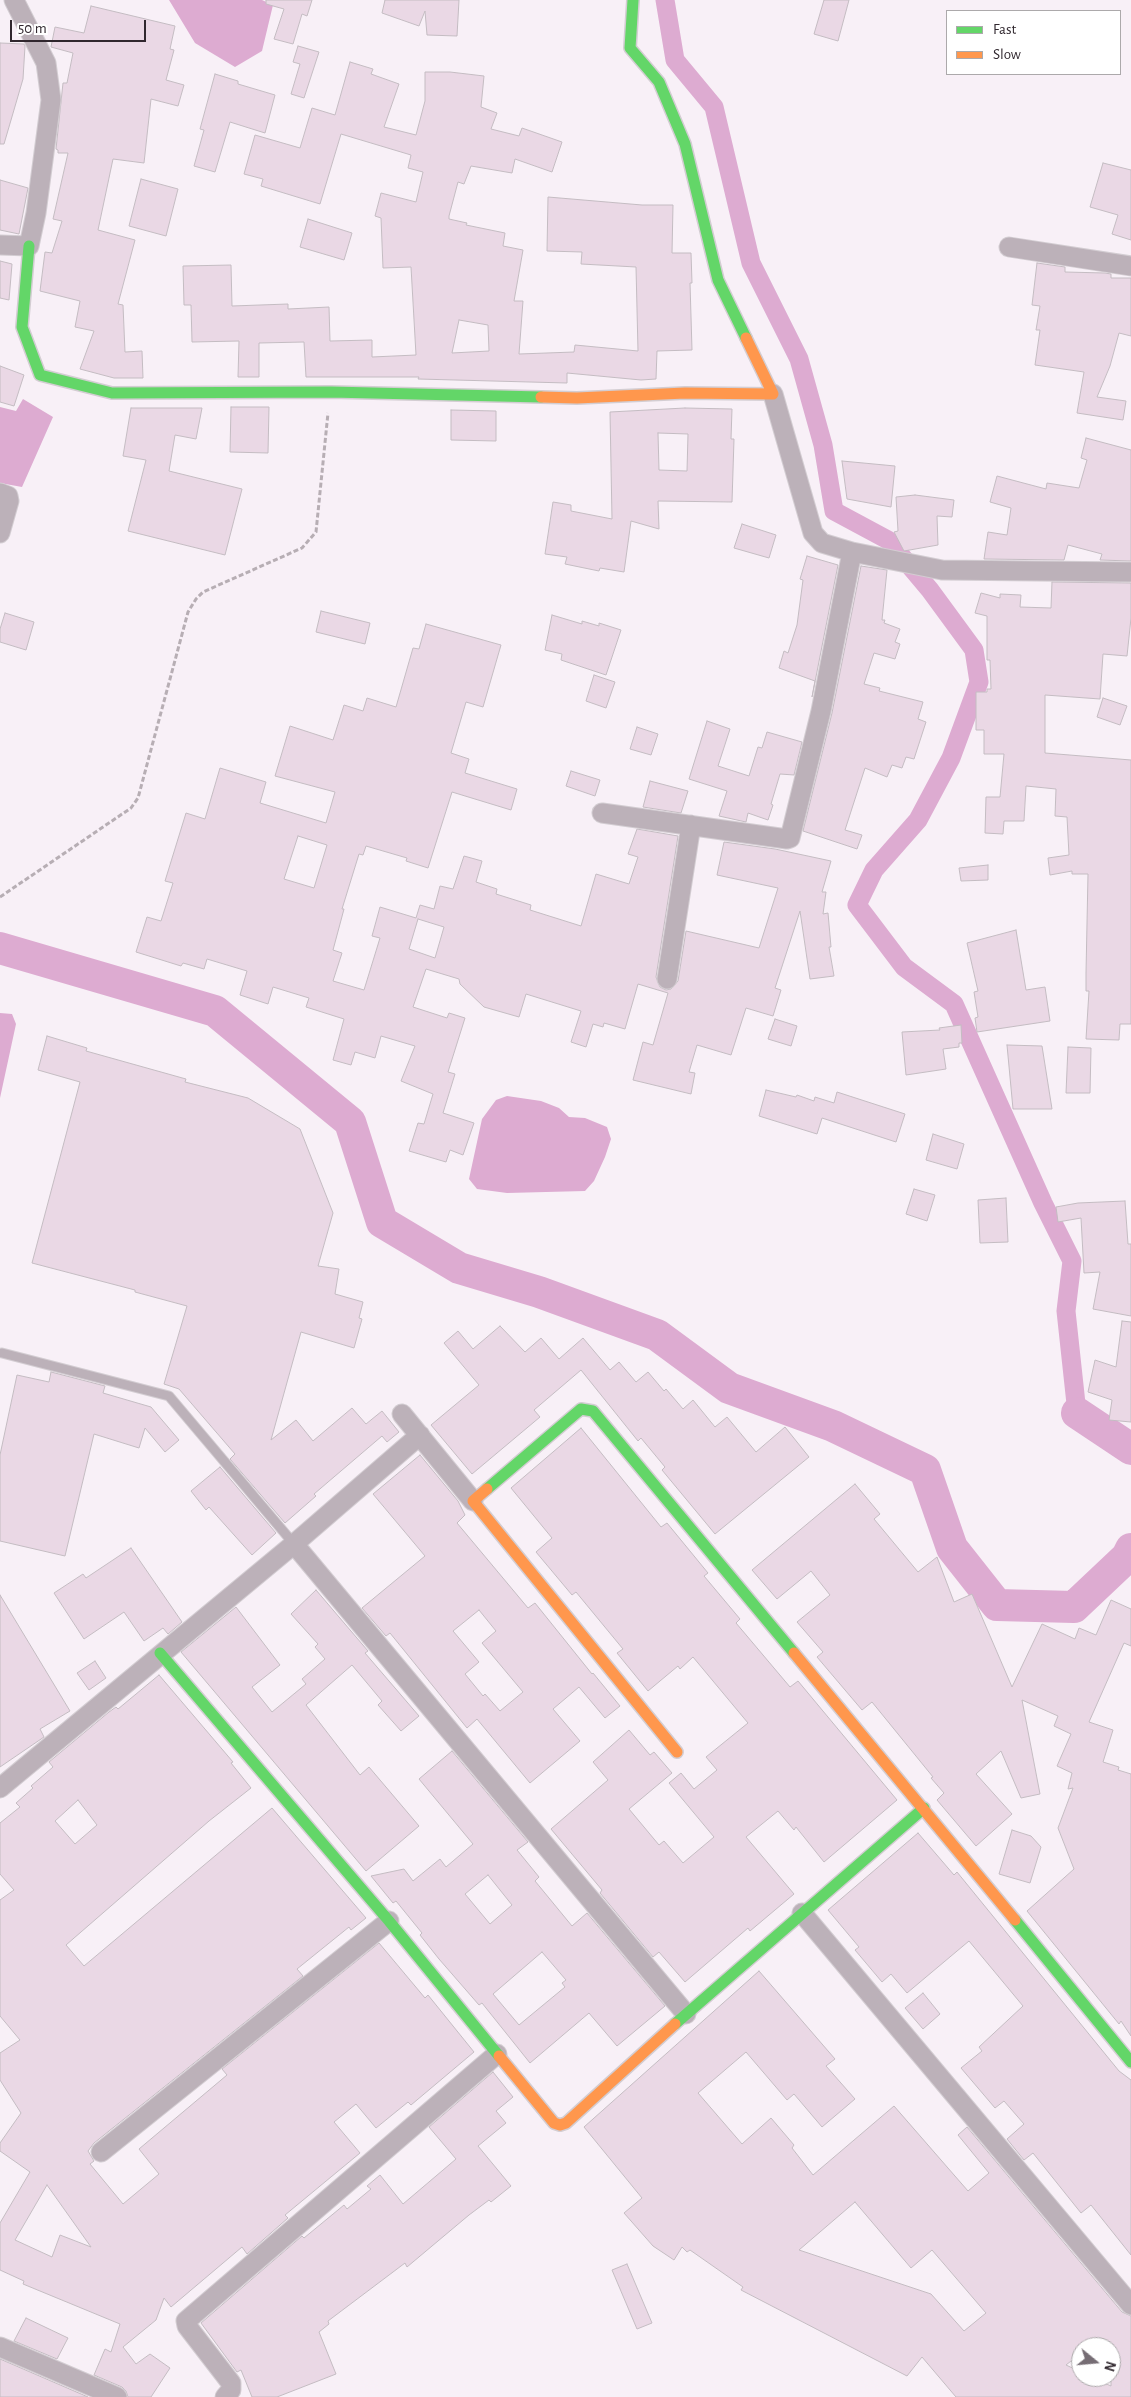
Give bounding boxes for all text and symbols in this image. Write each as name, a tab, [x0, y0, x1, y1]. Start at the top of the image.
scale bar	[12, 10, 149, 42]
legend	[946, 10, 1121, 75]
text: 50 m	[18, 21, 47, 36]
text: Fast	[993, 22, 1016, 37]
text: Slow	[993, 47, 1021, 62]
north arrow	[1071, 2337, 1121, 2387]
text: N	[1101, 2359, 1118, 2373]

